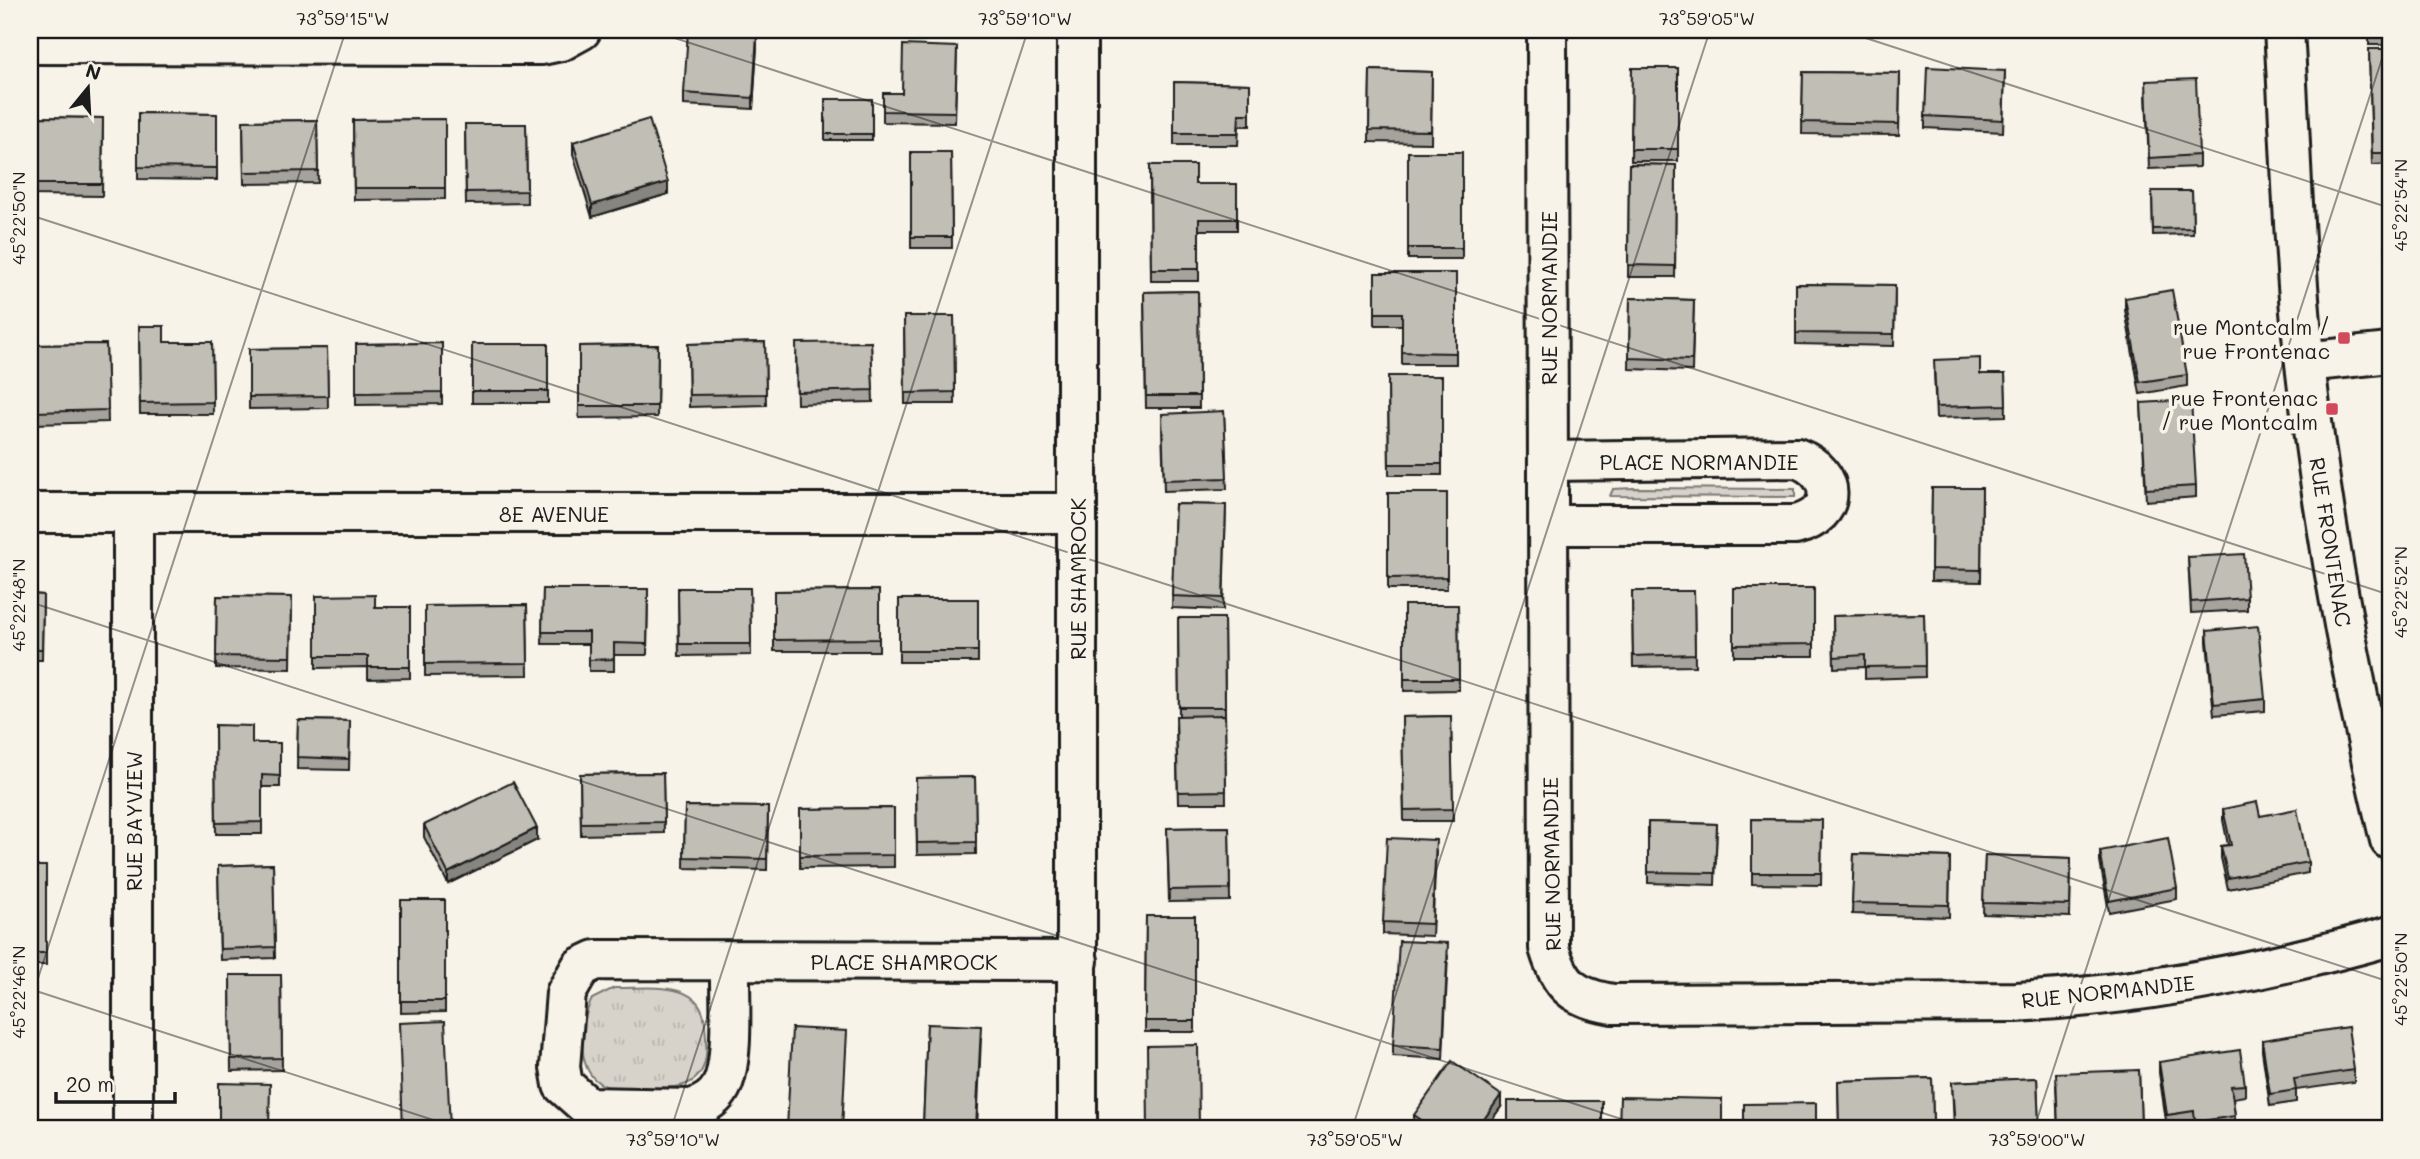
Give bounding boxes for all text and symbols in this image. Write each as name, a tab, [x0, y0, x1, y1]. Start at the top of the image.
text: 73°59'15"W	[296, 6, 390, 30]
text: 73°59'10"W	[978, 6, 1072, 30]
text: 73°59'05"W	[1659, 6, 1755, 30]
north arrow	[52, 52, 122, 122]
text: N	[83, 57, 104, 85]
text: 45°22'54"N	[2388, 159, 2412, 251]
text: 45°22'50"N	[6, 171, 30, 265]
street label: RUE NORMANDIE	[1535, 211, 1562, 385]
place label: rue Montcalm / rue Frontenac	[2173, 313, 2330, 364]
marker: rue Montcalm / rue Frontenac	[2336, 330, 2352, 346]
place label: rue Frontenac / rue Montcalm	[2161, 384, 2318, 435]
marker: rue Frontenac / rue Montcalm	[2324, 401, 2340, 417]
street label: PLACE NORMANDIE	[1600, 448, 1798, 475]
street label: RUE FRONTENAC	[2304, 455, 2358, 629]
street label: RUE SHAMROCK	[1064, 498, 1091, 660]
street label: 8E AVENUE	[499, 500, 609, 527]
text: 45°22'52"N	[2388, 546, 2412, 638]
text: 45°22'48"N	[6, 558, 30, 652]
street label: RUE BAYVIEW	[120, 751, 147, 891]
street label: RUE NORMANDIE	[1536, 777, 1566, 951]
text: 45°22'50"N	[2388, 932, 2412, 1026]
text: 45°22'46"N	[6, 945, 30, 1039]
street label: PLACE SHAMROCK	[811, 948, 998, 975]
street label: RUE NORMANDIE	[2020, 968, 2196, 1014]
scale bar	[56, 1061, 175, 1105]
text: 20 m	[66, 1070, 114, 1097]
text: 73°59'10"W	[626, 1127, 720, 1151]
text: 73°59'05"W	[1307, 1127, 1403, 1151]
text: 73°59'00"W	[1989, 1127, 2085, 1151]

